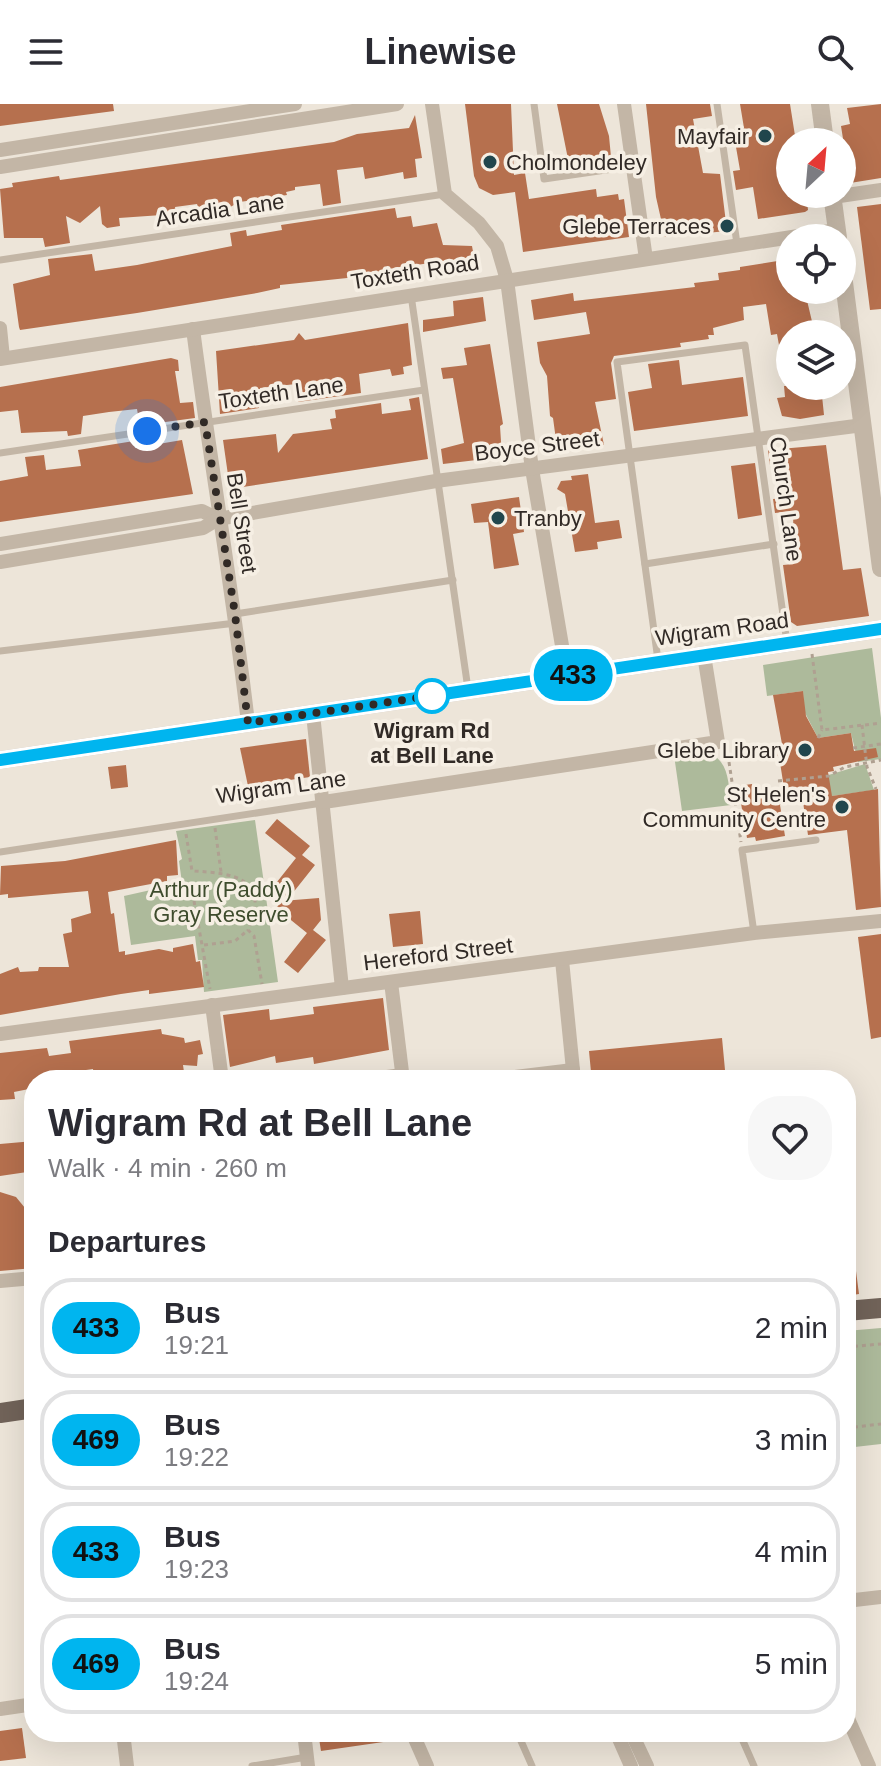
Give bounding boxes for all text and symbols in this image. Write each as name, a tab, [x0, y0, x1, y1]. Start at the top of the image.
icon: menu	[24, 30, 68, 74]
icon: search	[813, 30, 857, 74]
text: Linewise	[364, 31, 517, 72]
place label: Mayfair	[677, 124, 749, 149]
marker: Mayfair	[756, 127, 774, 145]
north arrow	[776, 128, 856, 208]
map controls	[776, 128, 856, 400]
place label: Cholmondeley	[506, 150, 647, 175]
marker: Cholmondeley	[481, 153, 499, 171]
street label: Arcadia Lane	[154, 189, 286, 231]
place label: Glebe Terraces	[562, 214, 711, 239]
marker: Glebe Terraces	[718, 217, 736, 235]
button: locate	[776, 224, 856, 304]
street label: Toxteth Road	[349, 250, 481, 294]
button: layers	[776, 320, 856, 400]
street label: Toxteth Lane	[217, 372, 345, 414]
your location	[127, 411, 167, 451]
street label: Boyce Street	[473, 426, 601, 466]
street label: Church Lane	[765, 435, 807, 563]
street label: Bell Street	[222, 471, 262, 575]
place label: Tranby	[514, 506, 582, 531]
marker: Tranby	[489, 509, 507, 527]
street label: Wigram Road	[654, 607, 790, 651]
line badge: 433	[527, 649, 619, 701]
text: 433	[550, 659, 596, 690]
marker: Wigram Rd at Bell Lane	[415, 679, 449, 713]
place label: Wigram Rd at Bell Lane	[370, 718, 494, 768]
place label: Glebe Library	[657, 738, 789, 763]
marker: Glebe Library	[796, 741, 814, 759]
street label: Wigram Lane	[214, 766, 348, 808]
place label: St Helen's Community Centre	[643, 782, 826, 832]
marker: St Helen's Community Centre	[833, 798, 851, 816]
park label: Arthur (Paddy) Gray Reserve	[149, 877, 293, 927]
street label: Hereford Street	[362, 932, 514, 976]
button: heart	[748, 1096, 832, 1180]
text: Wigram Rd at Bell Lane	[48, 1102, 472, 1144]
text: Walk · 4 min · 260 m	[48, 1153, 287, 1183]
text: Departures	[48, 1225, 206, 1258]
text: Bus	[164, 1296, 221, 1329]
text: 2 min	[755, 1311, 828, 1344]
text: 433	[73, 1312, 119, 1343]
text: 19:21	[164, 1330, 229, 1360]
text: Bus	[164, 1408, 221, 1441]
text: 3 min	[755, 1423, 828, 1456]
text: 469	[73, 1424, 119, 1455]
text: 19:22	[164, 1442, 229, 1472]
text: Bus	[164, 1520, 221, 1553]
text: 4 min	[755, 1535, 828, 1568]
text: 433	[73, 1536, 119, 1567]
text: 19:23	[164, 1554, 229, 1584]
text: Bus	[164, 1632, 221, 1665]
text: 5 min	[755, 1647, 828, 1680]
text: 469	[73, 1648, 119, 1679]
text: 19:24	[164, 1666, 229, 1696]

